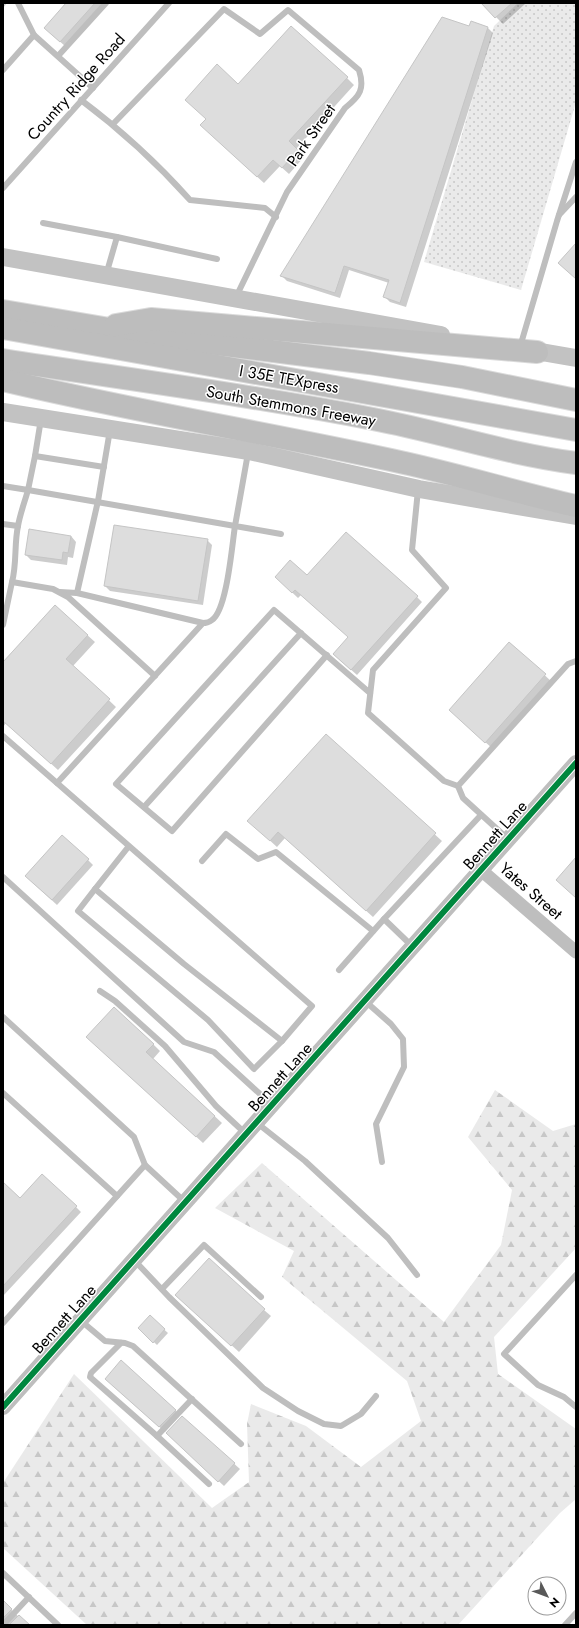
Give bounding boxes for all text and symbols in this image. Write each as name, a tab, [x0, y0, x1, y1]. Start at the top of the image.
street label: Country Ridge Road	[22, 28, 130, 146]
street label: Park Street	[281, 99, 341, 171]
street label: I 35E TEXpress	[237, 359, 341, 399]
street label: South Stemmons Freeway	[204, 380, 379, 432]
street label: Bennett Lane	[458, 795, 532, 875]
street label: Yates Street	[495, 857, 568, 925]
street label: Bennett Lane	[243, 1037, 317, 1117]
street label: Bennett Lane	[27, 1279, 101, 1359]
north arrow	[527, 1576, 567, 1616]
text: N	[546, 1594, 563, 1611]

